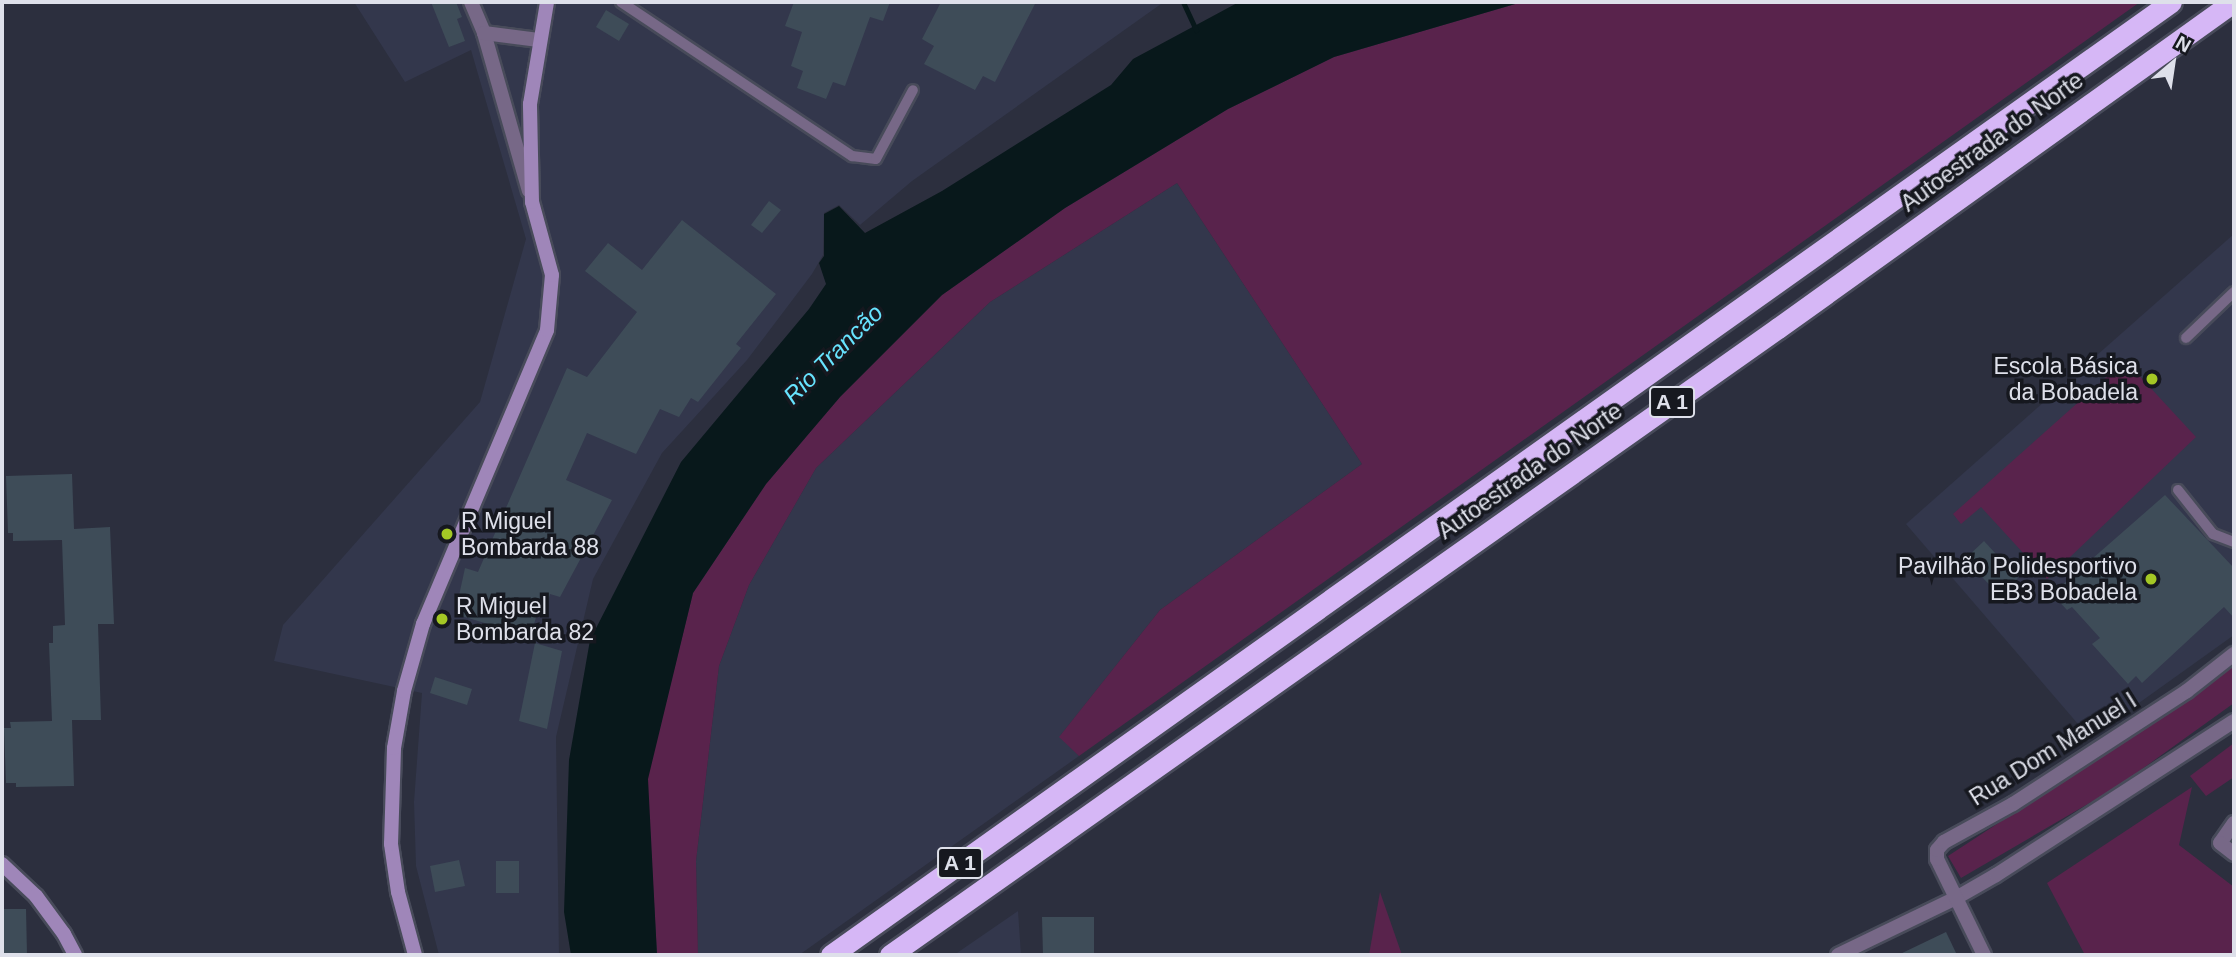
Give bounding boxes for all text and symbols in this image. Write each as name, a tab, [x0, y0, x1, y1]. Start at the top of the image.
north arrow	[2138, 28, 2208, 98]
text: N	[2172, 32, 2195, 57]
street label: Autoestrada do Norte	[1895, 67, 2089, 217]
water label: Rio Trancão	[777, 298, 889, 410]
place label: Escola Básica da Bobadela	[1994, 352, 2138, 406]
marker: Escola Básica da Bobadela	[2144, 371, 2160, 387]
road number: A 1	[1648, 384, 1696, 420]
street label: Autoestrada do Norte	[1433, 397, 1627, 545]
place label: R Miguel Bombarda 88	[461, 507, 599, 561]
marker: R Miguel Bombarda 88	[439, 526, 455, 542]
place label: Pavilhão Polidesportivo EB3 Bobadela	[1898, 552, 2137, 606]
marker: Pavilhão Polidesportivo EB3 Bobadela	[2143, 571, 2159, 587]
place label: R Miguel Bombarda 82	[456, 592, 594, 646]
marker: R Miguel Bombarda 82	[434, 611, 450, 627]
street label: Rua Dom Manuel I	[1964, 686, 2142, 812]
road number: A 1	[936, 846, 984, 880]

